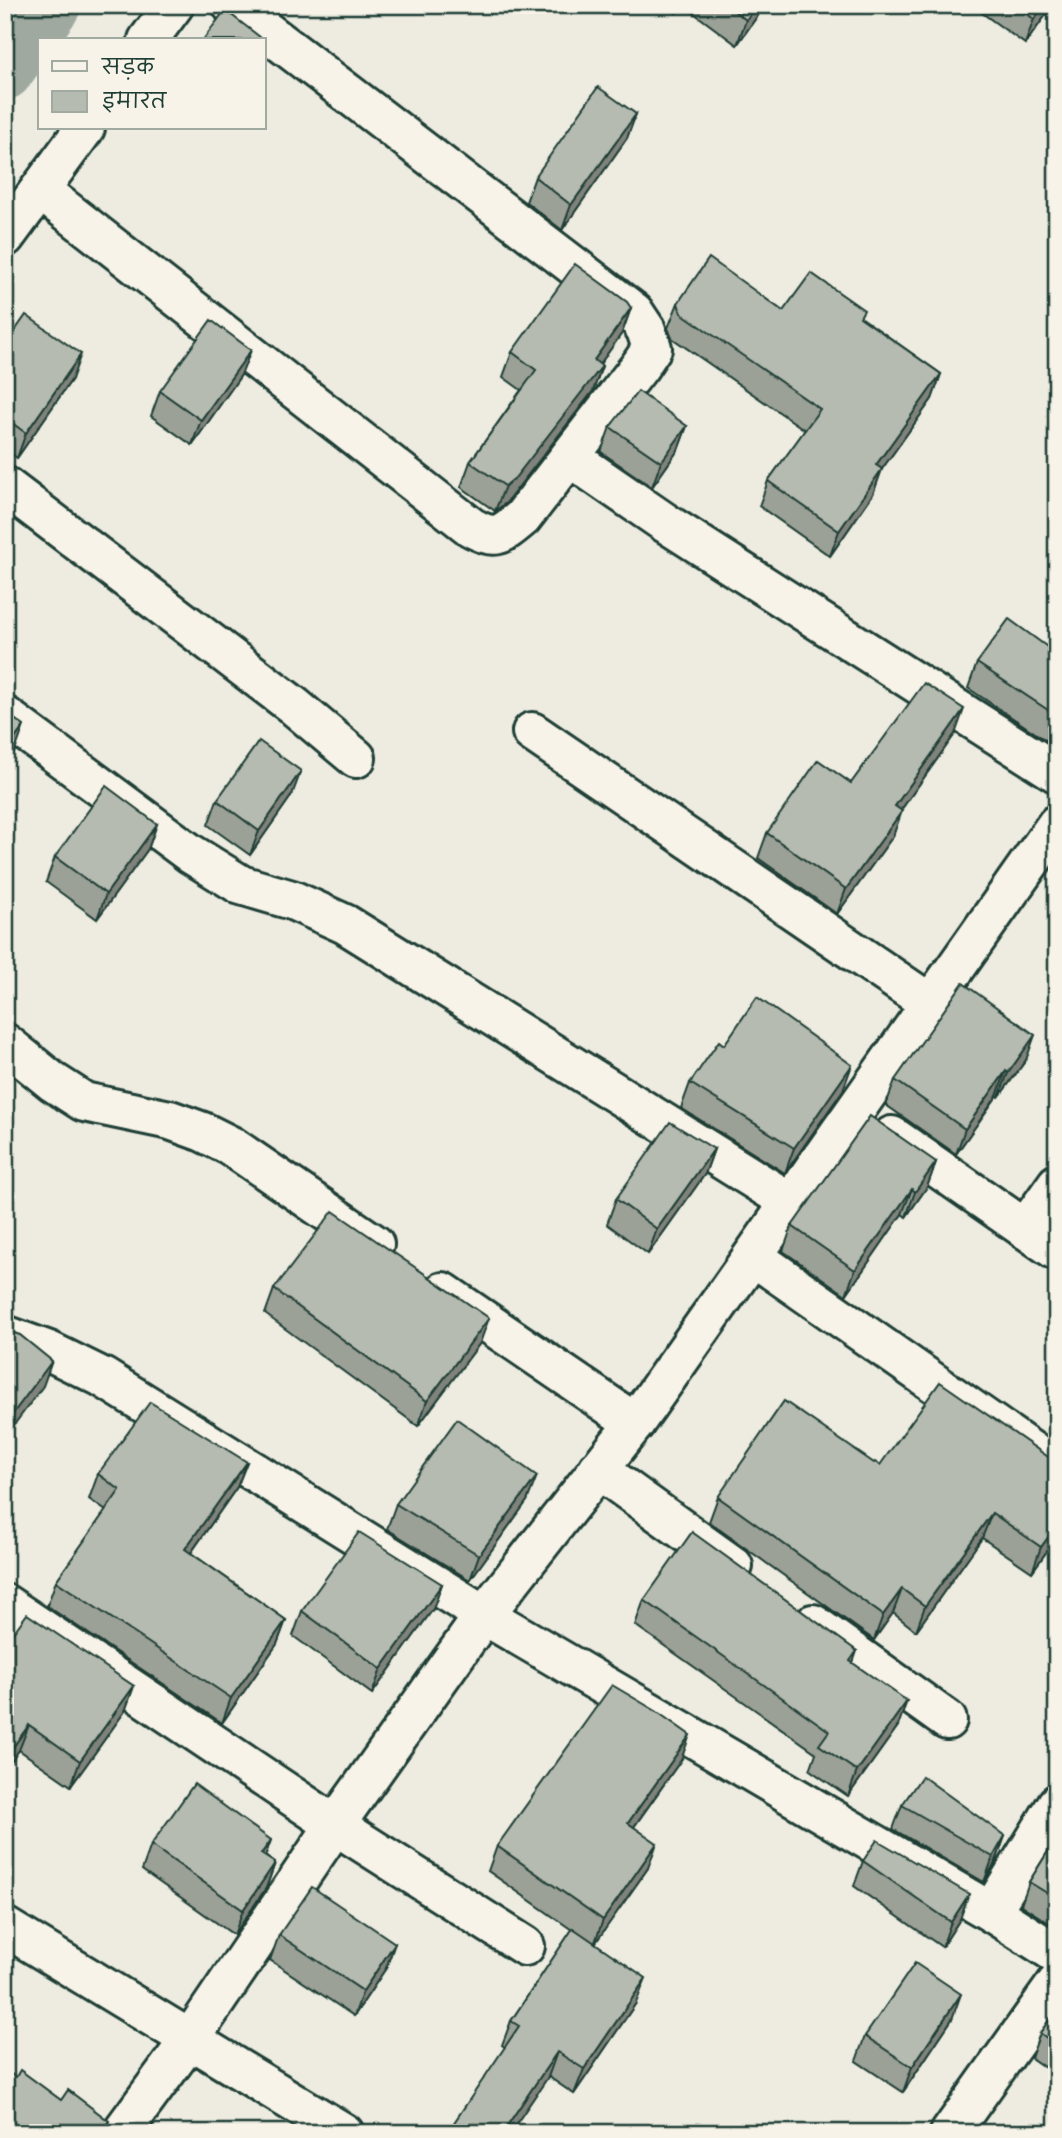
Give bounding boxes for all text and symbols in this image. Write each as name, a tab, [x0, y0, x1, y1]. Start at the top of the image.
legend	[38, 38, 266, 130]
text: सड़क	[101, 54, 155, 80]
text: इमारत	[102, 88, 168, 114]

